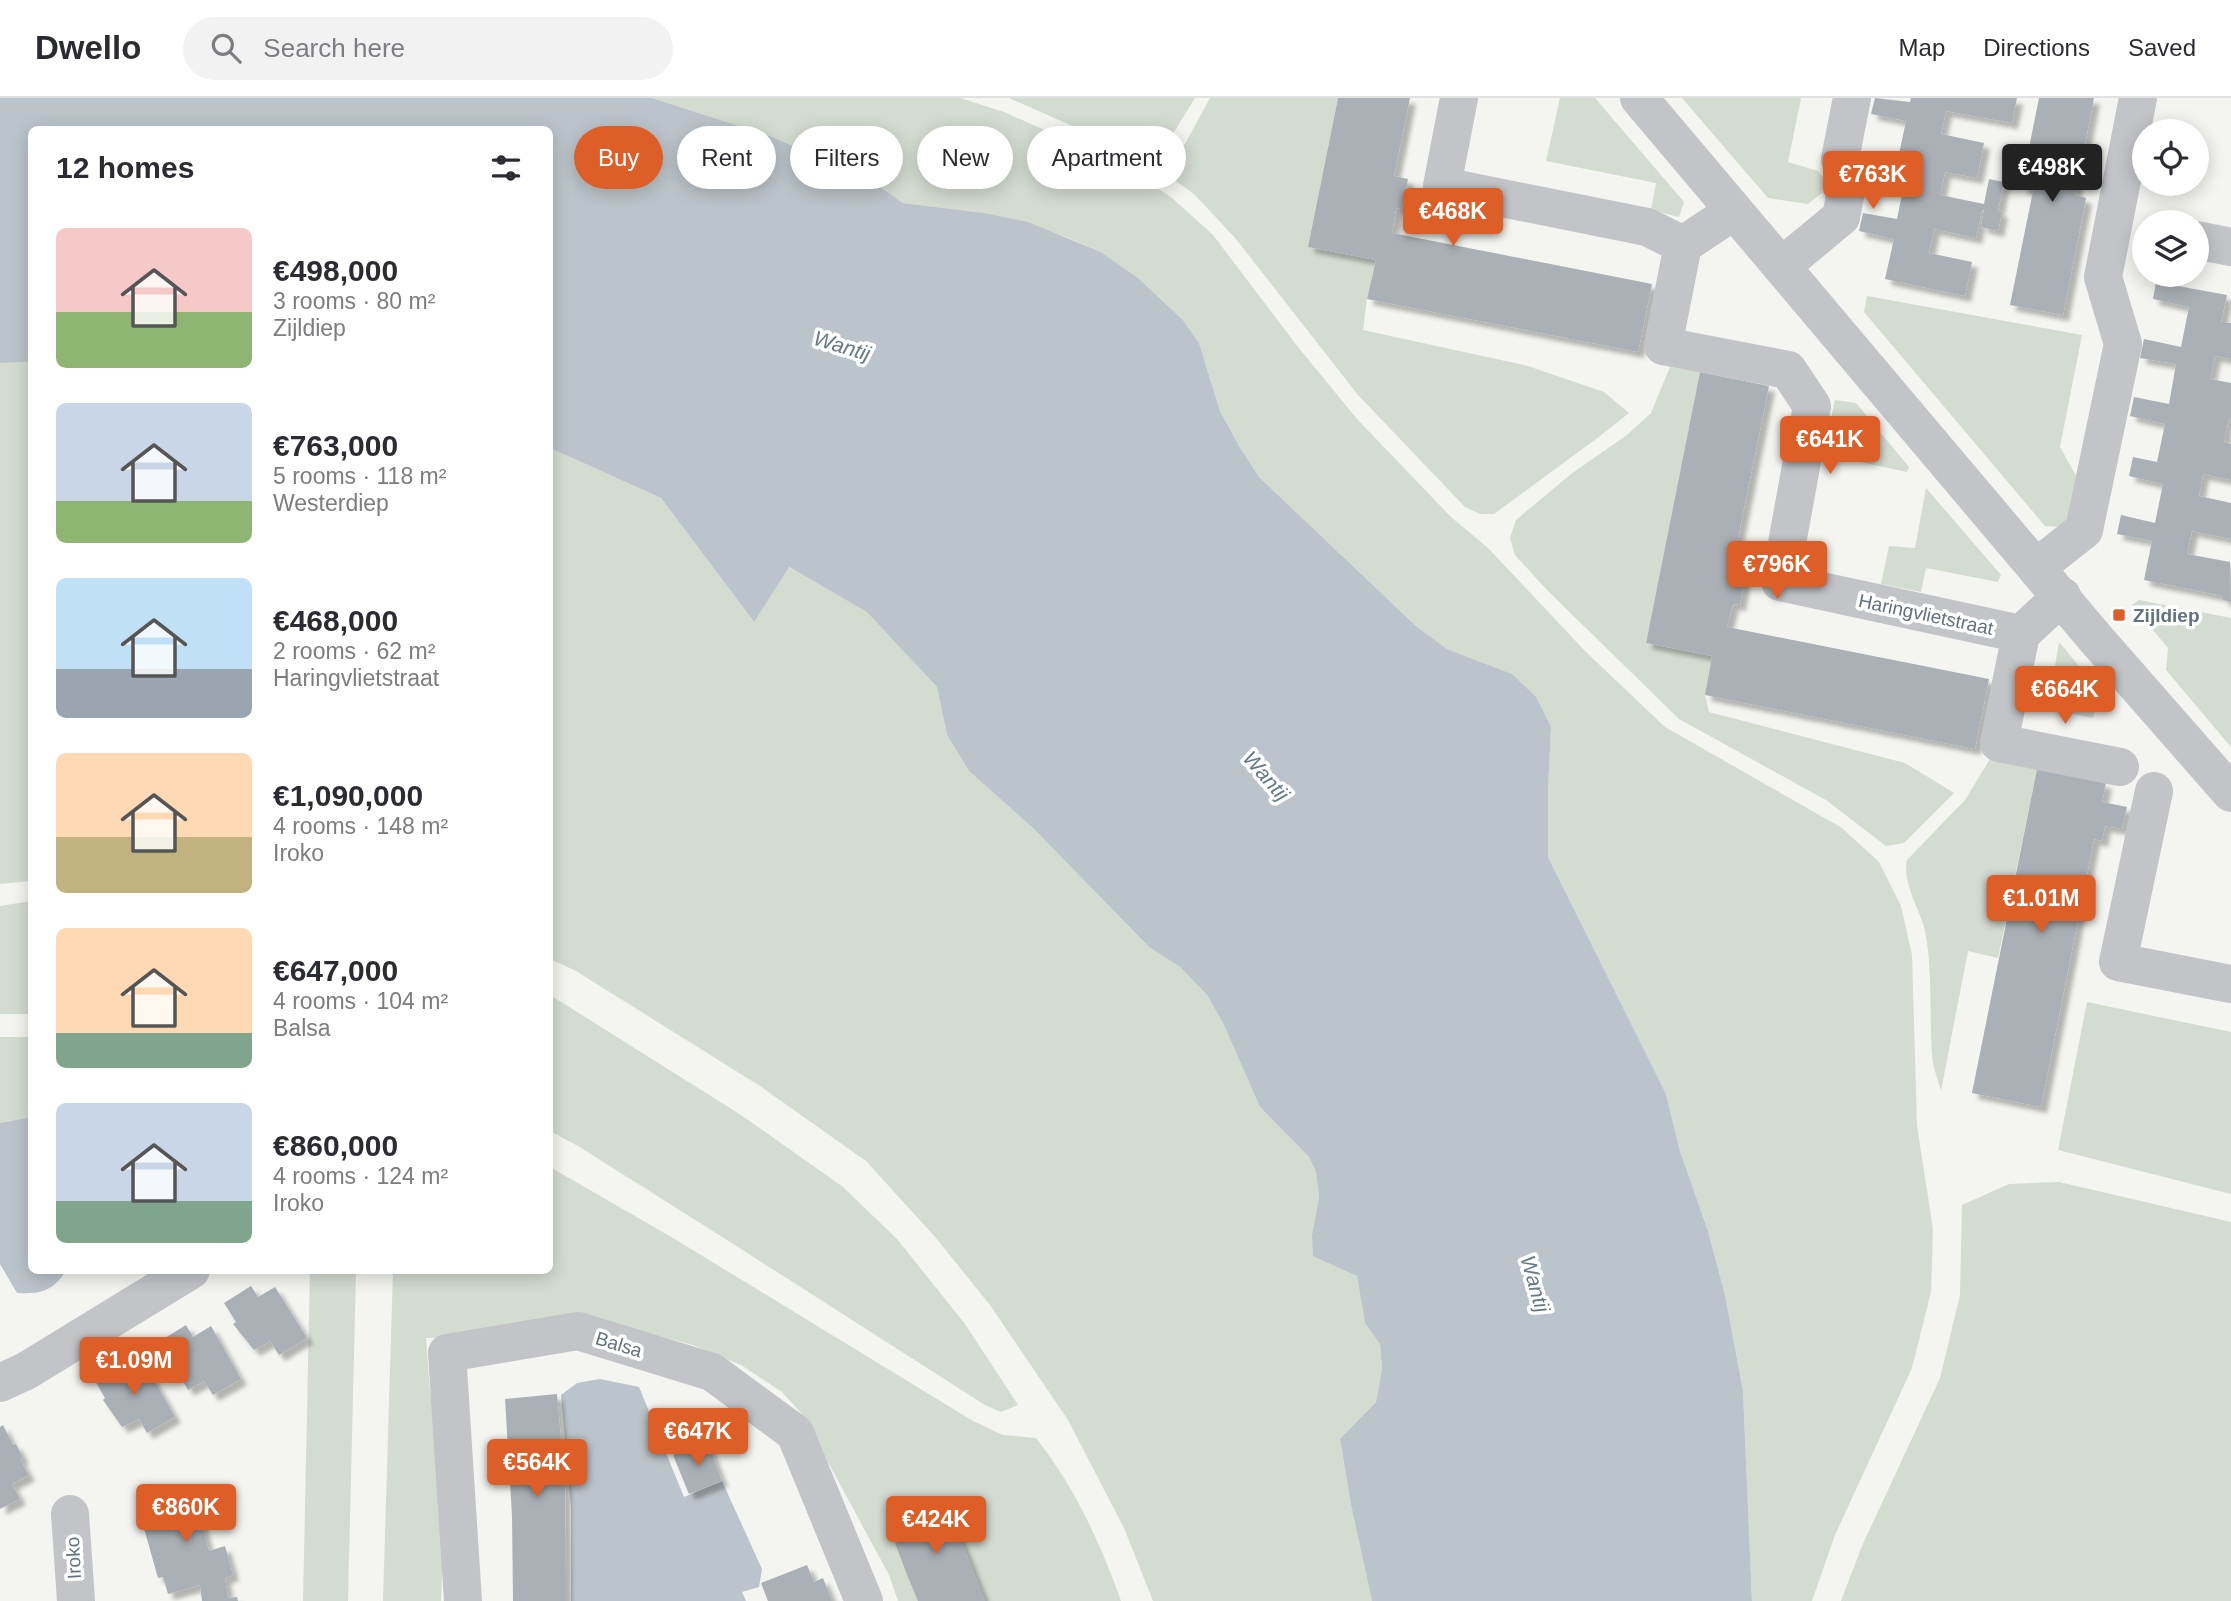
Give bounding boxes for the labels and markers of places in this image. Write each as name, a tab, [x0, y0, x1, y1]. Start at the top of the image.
pin: €498K	[2003, 144, 2101, 204]
pin: €763K	[1824, 152, 1922, 211]
pin: €468K	[1404, 188, 1502, 248]
pin: €641K	[1781, 416, 1879, 476]
pin: €796K	[1728, 542, 1826, 601]
place label: Zijldiep	[2133, 605, 2200, 626]
marker: Zijldiep	[2111, 607, 2127, 623]
pin: €664K	[2016, 666, 2114, 726]
pin: €1.01M	[1984, 876, 2098, 935]
pin: €1.09M	[77, 1338, 191, 1397]
pin: €647K	[649, 1408, 747, 1468]
pin: €564K	[488, 1440, 586, 1499]
pin: €860K	[137, 1484, 235, 1544]
pin: €424K	[887, 1496, 985, 1556]

